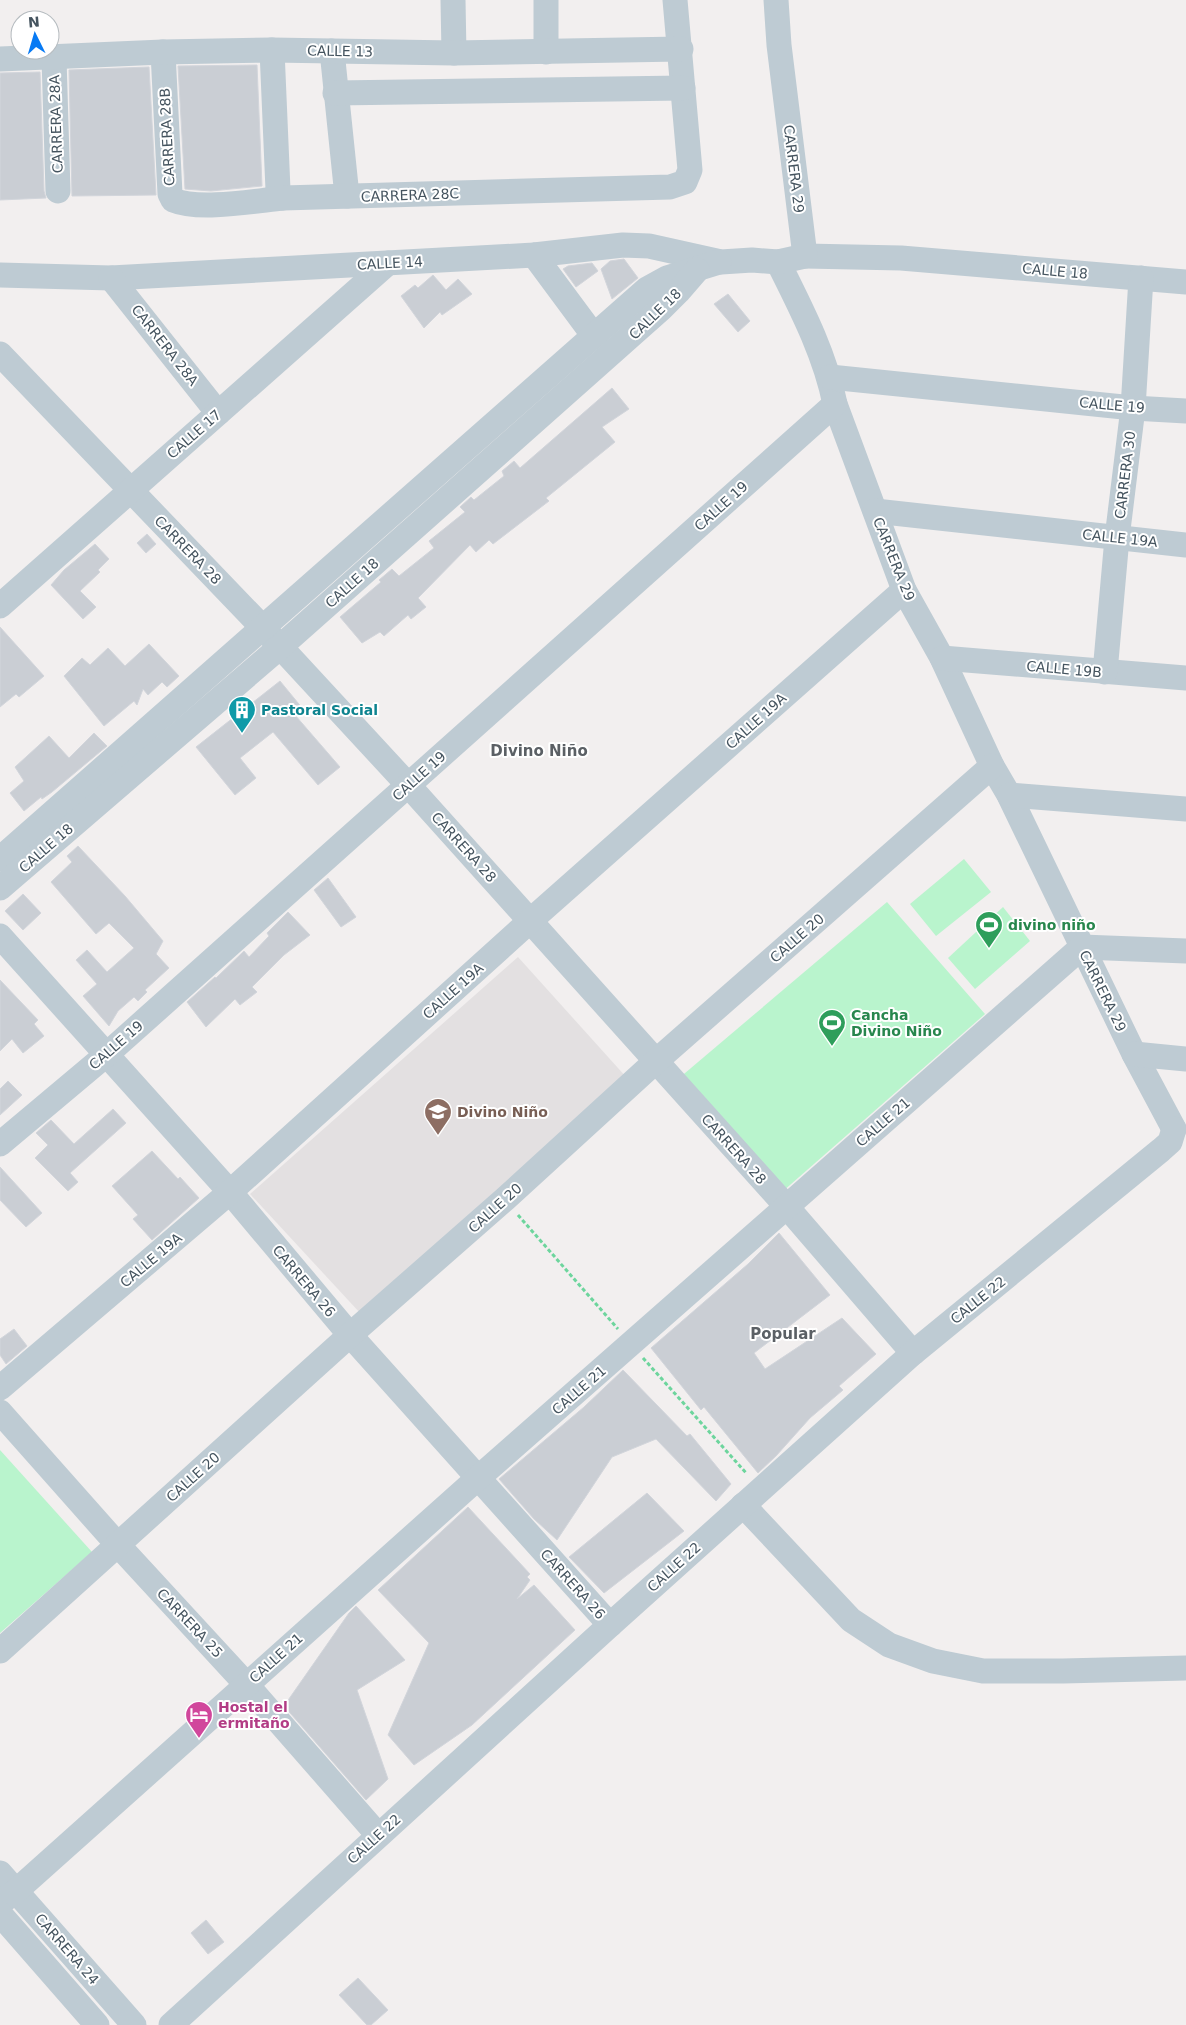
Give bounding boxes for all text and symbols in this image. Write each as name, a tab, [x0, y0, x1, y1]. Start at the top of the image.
north arrow	[10, 10, 60, 60]
text: N	[27, 14, 40, 31]
street label: CALLE 13	[307, 42, 373, 60]
street label: CARRERA 28A	[46, 74, 66, 173]
street label: CARRERA 28B	[156, 88, 178, 186]
street label: CARRERA 29	[781, 124, 807, 214]
street label: CARRERA 28C	[361, 185, 460, 205]
street label: CALLE 14	[357, 253, 423, 273]
street label: CALLE 18	[1021, 260, 1089, 282]
street label: CALLE 18	[626, 285, 684, 343]
street label: CARRERA 28A	[128, 301, 202, 389]
street label: CALLE 19	[1078, 394, 1146, 416]
street label: CALLE 17	[164, 406, 224, 462]
street label: CARRERA 30	[1112, 430, 1138, 520]
street label: CALLE 19	[691, 478, 751, 534]
street label: CARRERA 28	[151, 513, 225, 587]
street label: CARRERA 29	[870, 515, 918, 603]
street label: CALLE 19A	[1082, 526, 1159, 550]
street label: CALLE 18	[322, 555, 382, 611]
street label: CALLE 19B	[1026, 658, 1102, 680]
street label: CALLE 19A	[723, 689, 790, 752]
building icon: Pastoral Social	[227, 695, 257, 734]
place label: Pastoral Social	[261, 702, 378, 718]
district label: Divino Niño	[490, 742, 588, 760]
street label: CALLE 19	[389, 748, 449, 804]
street label: CARRERA 28	[428, 809, 500, 885]
street label: CALLE 18	[16, 820, 76, 876]
street label: CALLE 20	[767, 910, 827, 966]
sports icon: divino niño	[974, 910, 1004, 949]
place label: divino niño	[1008, 917, 1096, 933]
street label: CARRERA 29	[1076, 948, 1130, 1034]
street label: CALLE 19A	[420, 959, 487, 1022]
place label: Cancha Divino Niño	[851, 1007, 942, 1039]
sports icon: Cancha Divino Niño	[817, 1008, 847, 1047]
street label: CALLE 19	[86, 1017, 146, 1073]
street label: CALLE 21	[853, 1094, 913, 1150]
school or university icon: Divino Niño	[423, 1097, 453, 1136]
place label: Divino Niño	[457, 1104, 548, 1120]
street label: CARRERA 28	[698, 1111, 770, 1187]
street label: CALLE 20	[465, 1180, 525, 1236]
street label: CALLE 19A	[117, 1229, 185, 1290]
street label: CARRERA 26	[269, 1242, 339, 1320]
street label: CALLE 22	[947, 1273, 1009, 1327]
district label: Popular	[750, 1325, 816, 1343]
street label: CALLE 21	[549, 1362, 609, 1418]
street label: CALLE 20	[163, 1449, 223, 1505]
street label: CALLE 22	[644, 1539, 704, 1595]
street label: CARRERA 26	[537, 1546, 609, 1622]
street label: CARRERA 25	[154, 1585, 226, 1661]
street label: CALLE 21	[246, 1630, 306, 1686]
place label: Hostal el ermitaño	[218, 1699, 290, 1731]
hotel icon: Hostal el ermitaño	[184, 1700, 214, 1739]
street label: CALLE 22	[344, 1811, 404, 1867]
street label: CARRERA 24	[32, 1910, 102, 1988]

